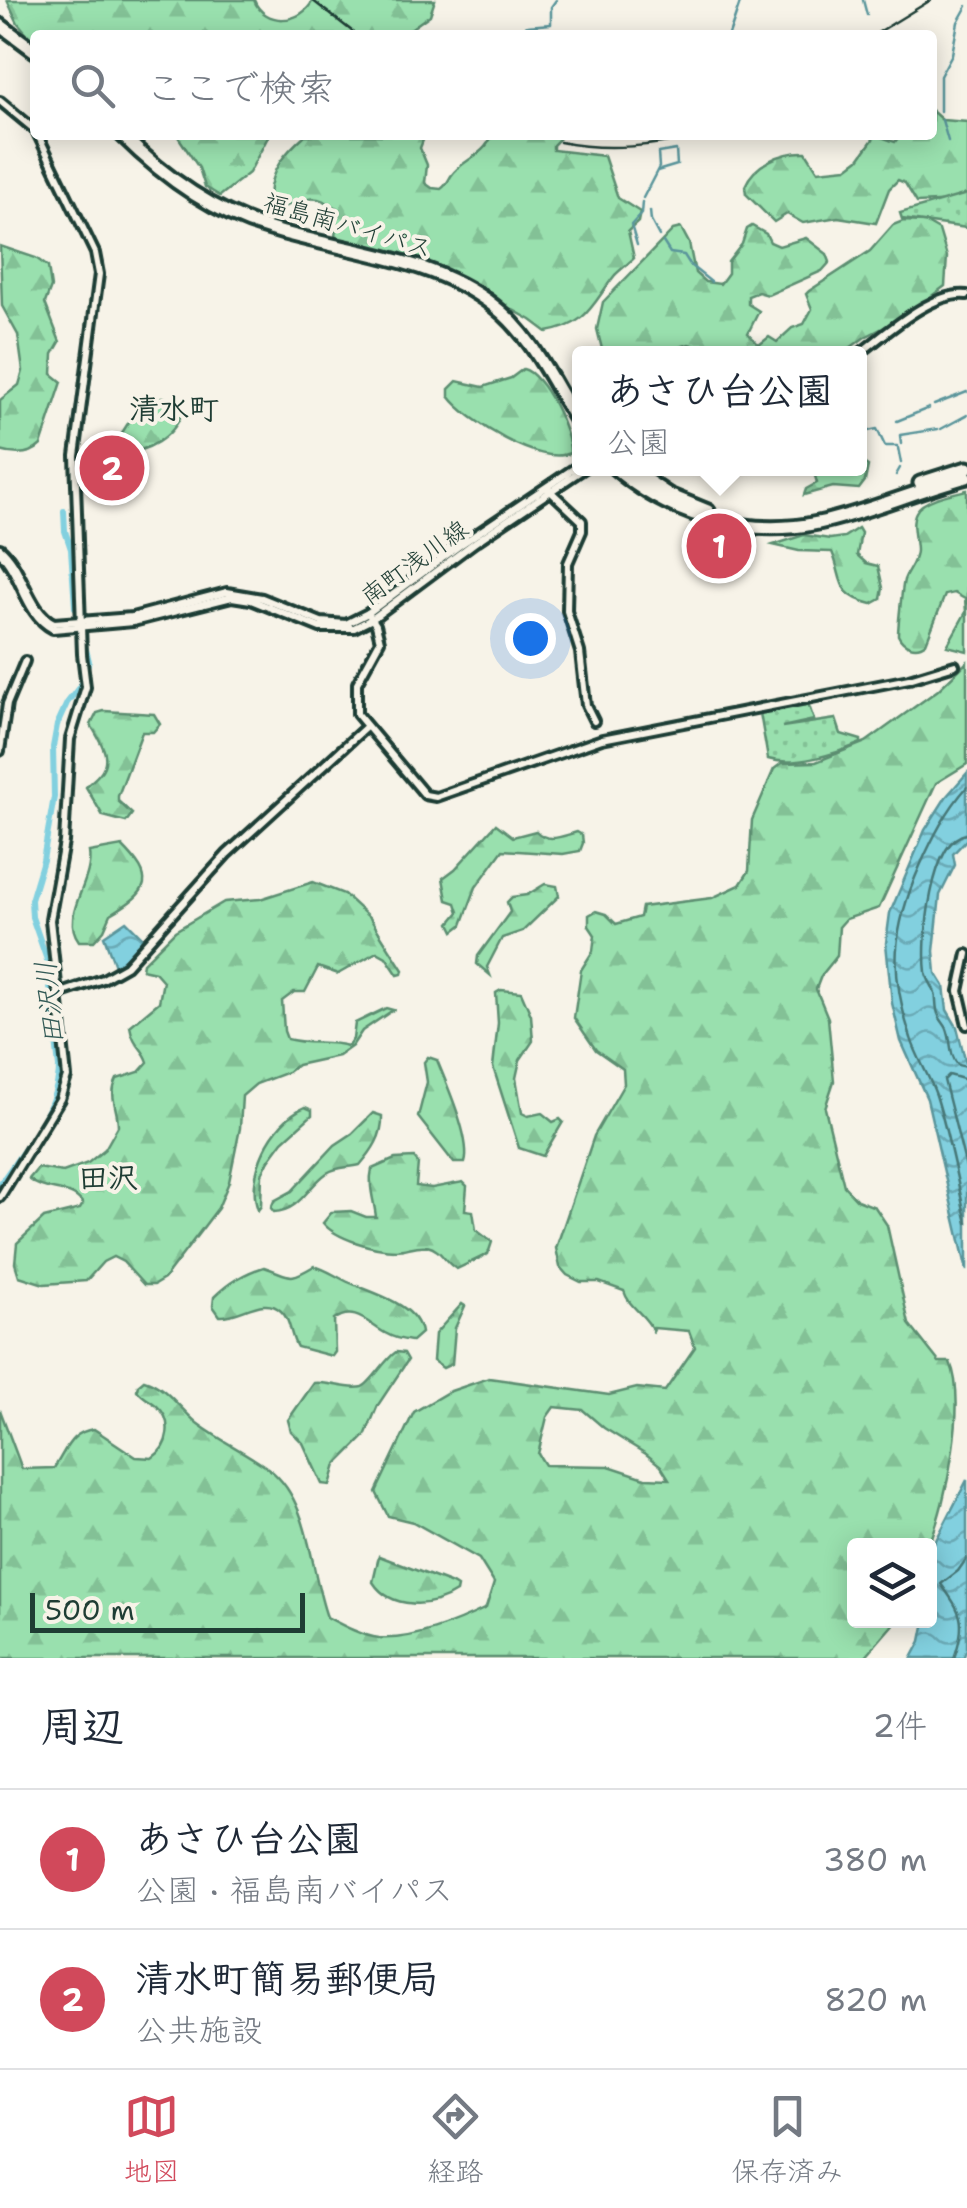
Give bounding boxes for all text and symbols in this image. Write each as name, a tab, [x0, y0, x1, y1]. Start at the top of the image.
search box	[30, 30, 937, 140]
icon: search	[65, 58, 120, 113]
text: ここで検索	[145, 62, 335, 113]
street label: 福島南バイパス	[259, 185, 437, 265]
popup	[572, 346, 867, 476]
text: あさひ台公園	[606, 365, 833, 416]
district label: 清水町	[129, 388, 219, 429]
text: 公園	[606, 420, 670, 463]
pin: 2	[80, 430, 144, 506]
pin: 1	[686, 508, 752, 584]
street label: 南町浅川線	[353, 512, 475, 612]
your location	[505, 613, 556, 664]
water label: 田沢川	[26, 959, 72, 1047]
district label: 田沢	[78, 1157, 138, 1198]
map controls	[847, 1538, 937, 1628]
button: layers	[847, 1538, 937, 1628]
scale bar	[30, 1588, 305, 1632]
text: 500 m	[45, 1591, 135, 1629]
text: 周辺	[40, 1698, 124, 1754]
text: 2件	[873, 1704, 927, 1747]
text: あさひ台公園	[135, 1813, 362, 1864]
text: 1	[65, 1838, 80, 1881]
text: 380 m	[823, 1838, 927, 1881]
text: 公園 · 福島南バイパス	[135, 1868, 453, 1911]
text: 清水町簡易郵便局	[135, 1953, 439, 2004]
text: 2	[61, 1978, 84, 2021]
text: 820 m	[824, 1978, 927, 2021]
text: 公共施設	[135, 2008, 263, 2051]
tab: 地図	[124, 2089, 180, 2190]
tab: 経路	[427, 2089, 483, 2190]
tab: 保存済み	[731, 2089, 843, 2190]

